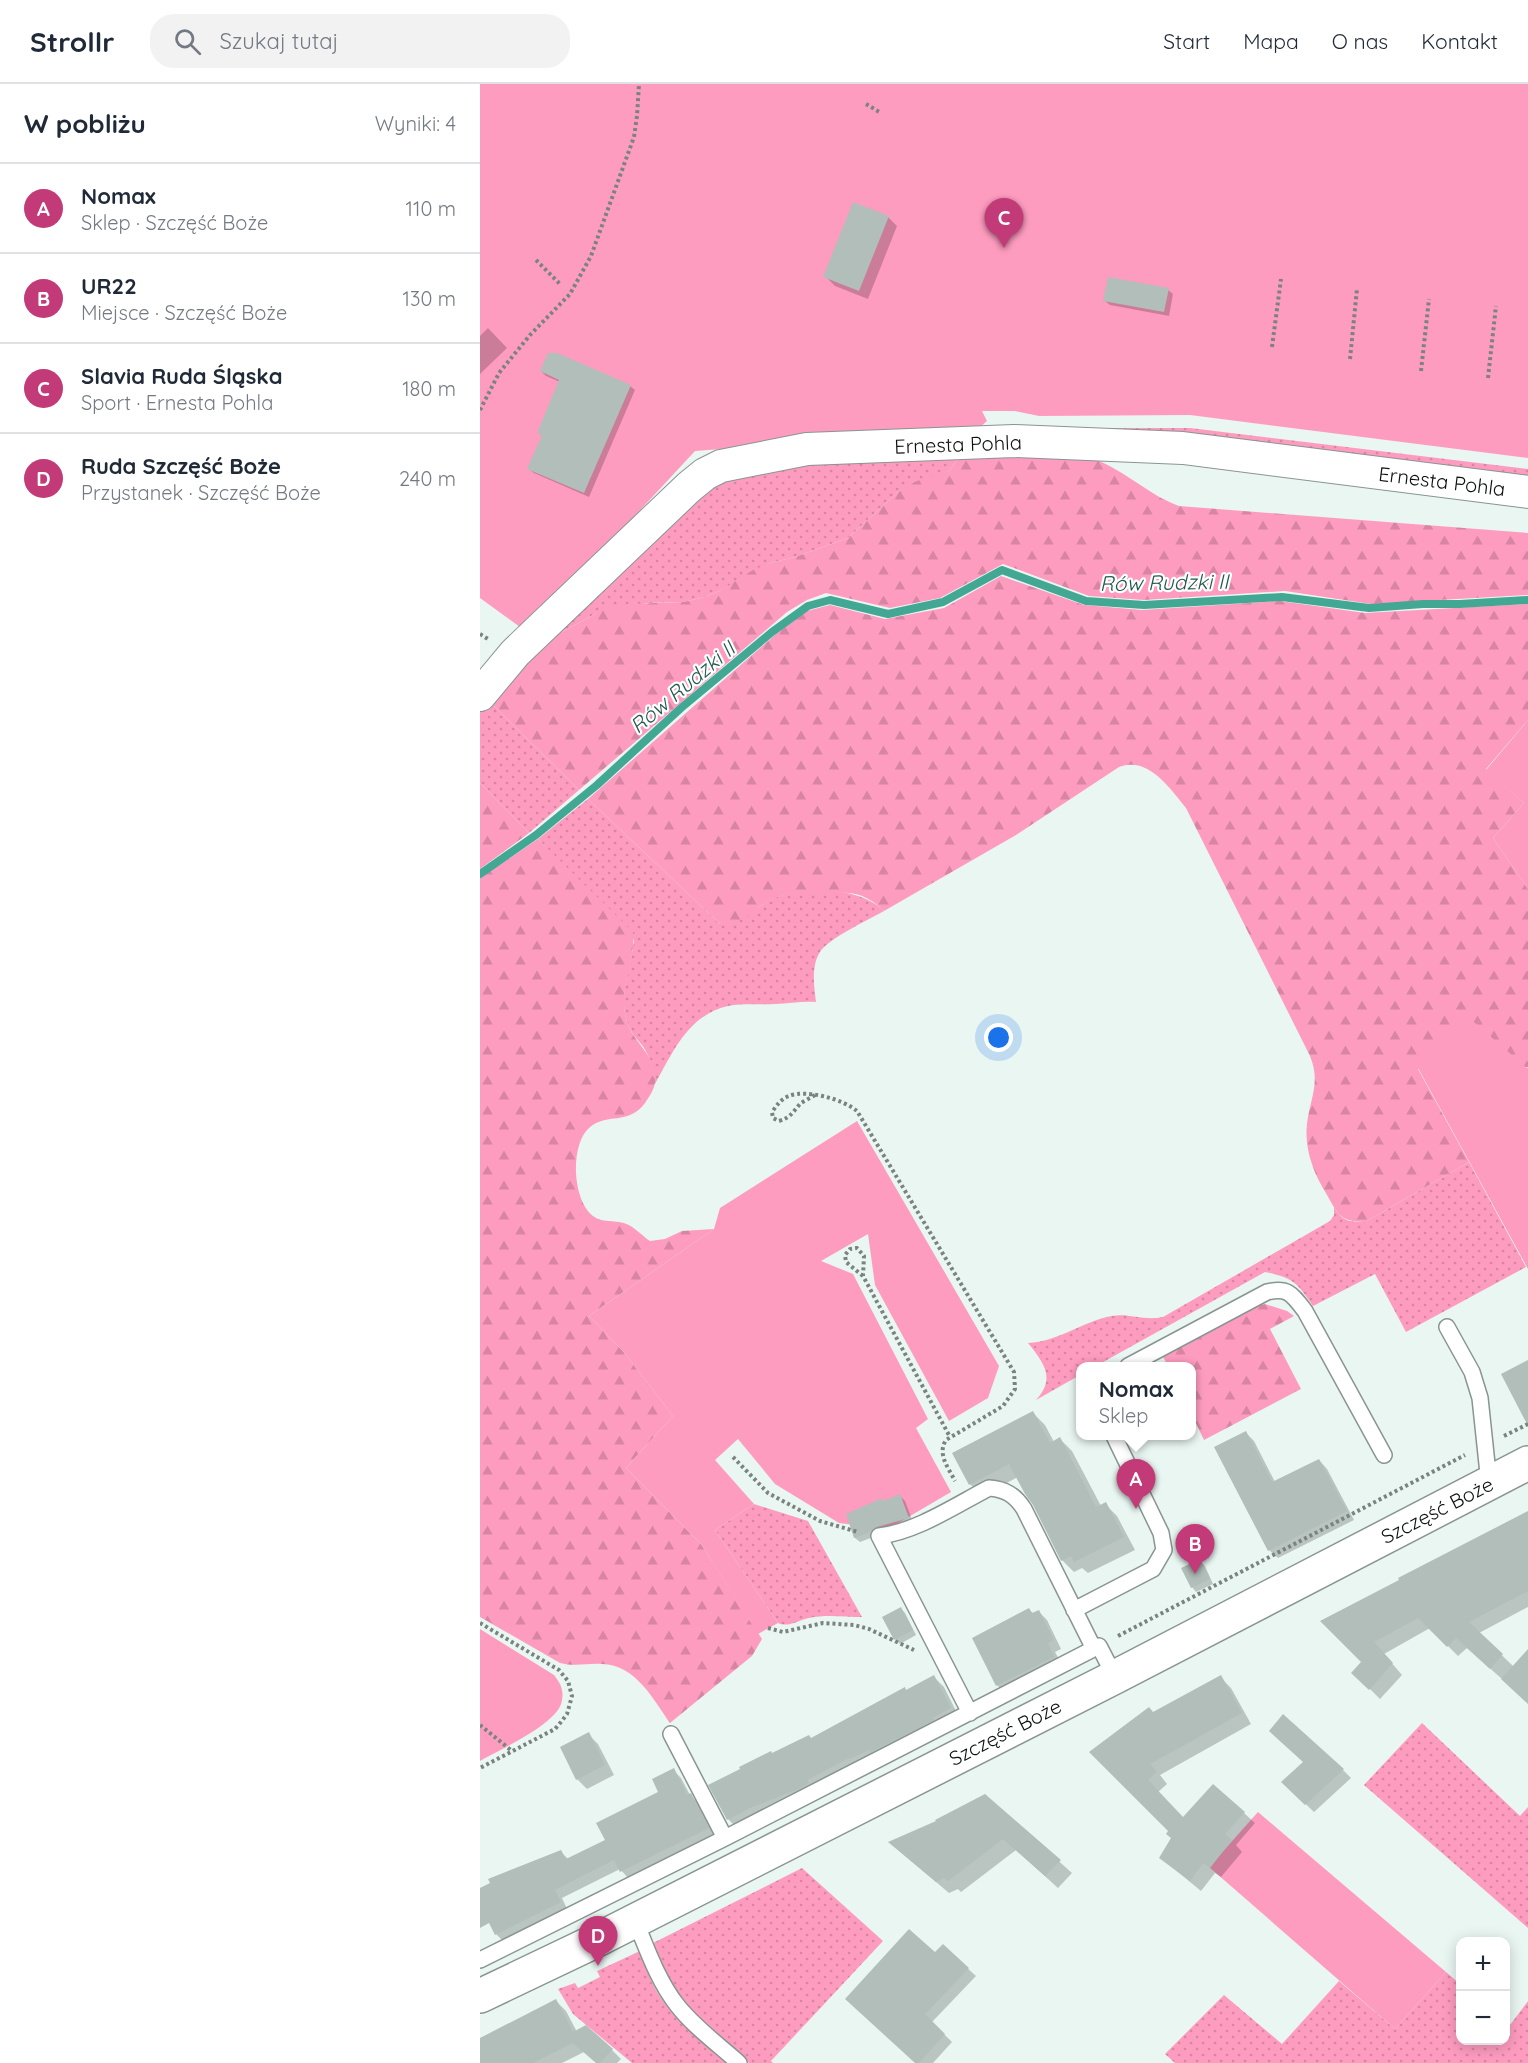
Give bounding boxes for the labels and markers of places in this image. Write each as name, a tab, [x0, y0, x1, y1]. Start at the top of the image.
pin: C	[984, 198, 1024, 248]
pin: A	[1116, 1460, 1156, 1509]
pin: B	[1176, 1524, 1214, 1574]
pin: D	[578, 1916, 618, 1966]

